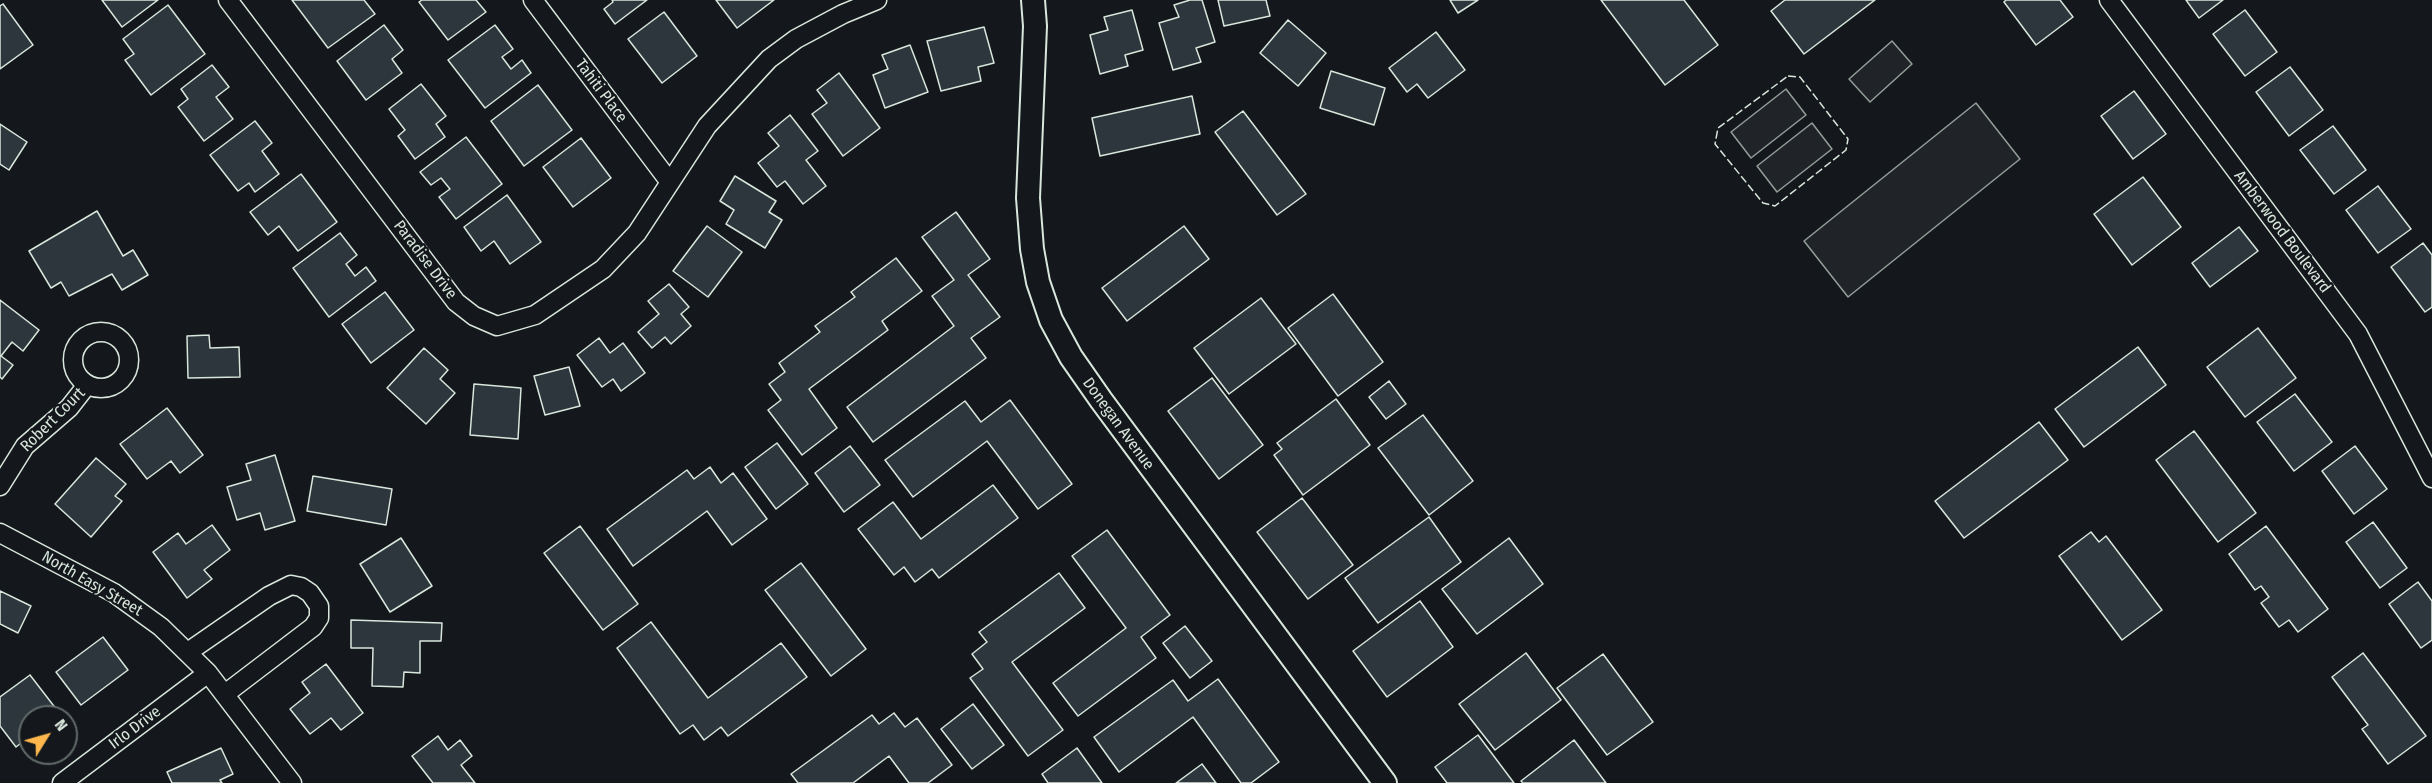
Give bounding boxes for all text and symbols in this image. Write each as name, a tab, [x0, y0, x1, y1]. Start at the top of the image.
street label: Tahiti Place	[571, 55, 631, 127]
street label: Amberwood Boulevard	[2230, 167, 2334, 297]
street label: Paradise Drive	[389, 217, 461, 303]
street label: Donegan Avenue	[1078, 374, 1158, 474]
street label: Robert Court	[17, 384, 89, 456]
street label: North Easy Street	[38, 547, 146, 621]
street label: Irlo Drive	[105, 702, 165, 754]
north arrow	[18, 705, 78, 765]
text: N	[51, 716, 72, 735]

